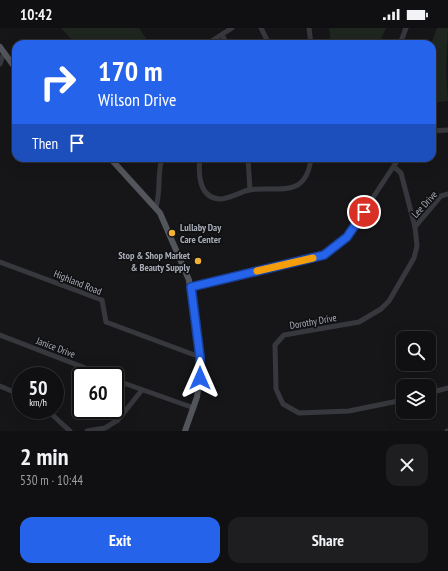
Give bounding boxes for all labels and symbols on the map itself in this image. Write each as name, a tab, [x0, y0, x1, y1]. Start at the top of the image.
street label: Lee Drive	[409, 188, 440, 221]
pin	[347, 195, 381, 229]
place label: Lullaby Day Care Center	[180, 221, 222, 246]
marker: Lullaby Day Care Center	[167, 228, 177, 238]
place label: Stop & Shop Market & Beauty Supply	[118, 249, 191, 274]
marker: Stop & Shop Market & Beauty Supply	[193, 256, 203, 266]
street label: Highland Road	[52, 267, 104, 298]
street label: Dorothy Drive	[289, 311, 338, 332]
street label: Janice Drive	[34, 334, 77, 361]
position arrow	[179, 357, 221, 399]
speed limit sign: 60	[72, 367, 124, 419]

